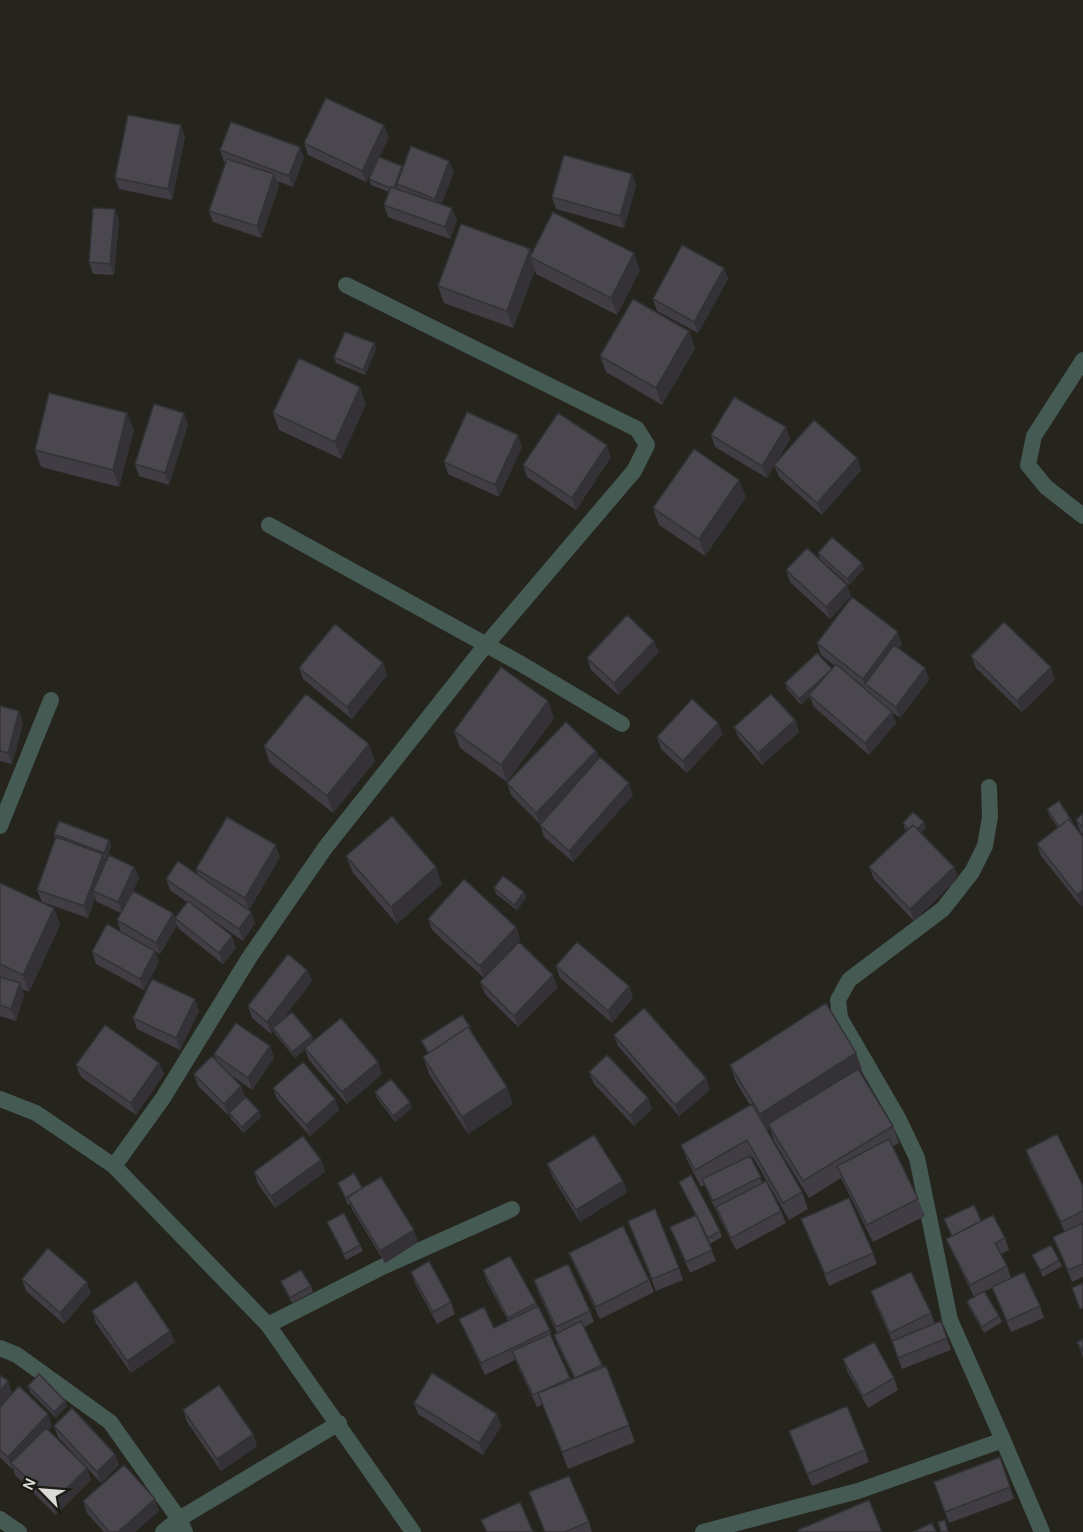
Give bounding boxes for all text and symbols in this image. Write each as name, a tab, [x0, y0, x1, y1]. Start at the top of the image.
north arrow	[12, 1460, 72, 1520]
text: N	[18, 1475, 40, 1493]

